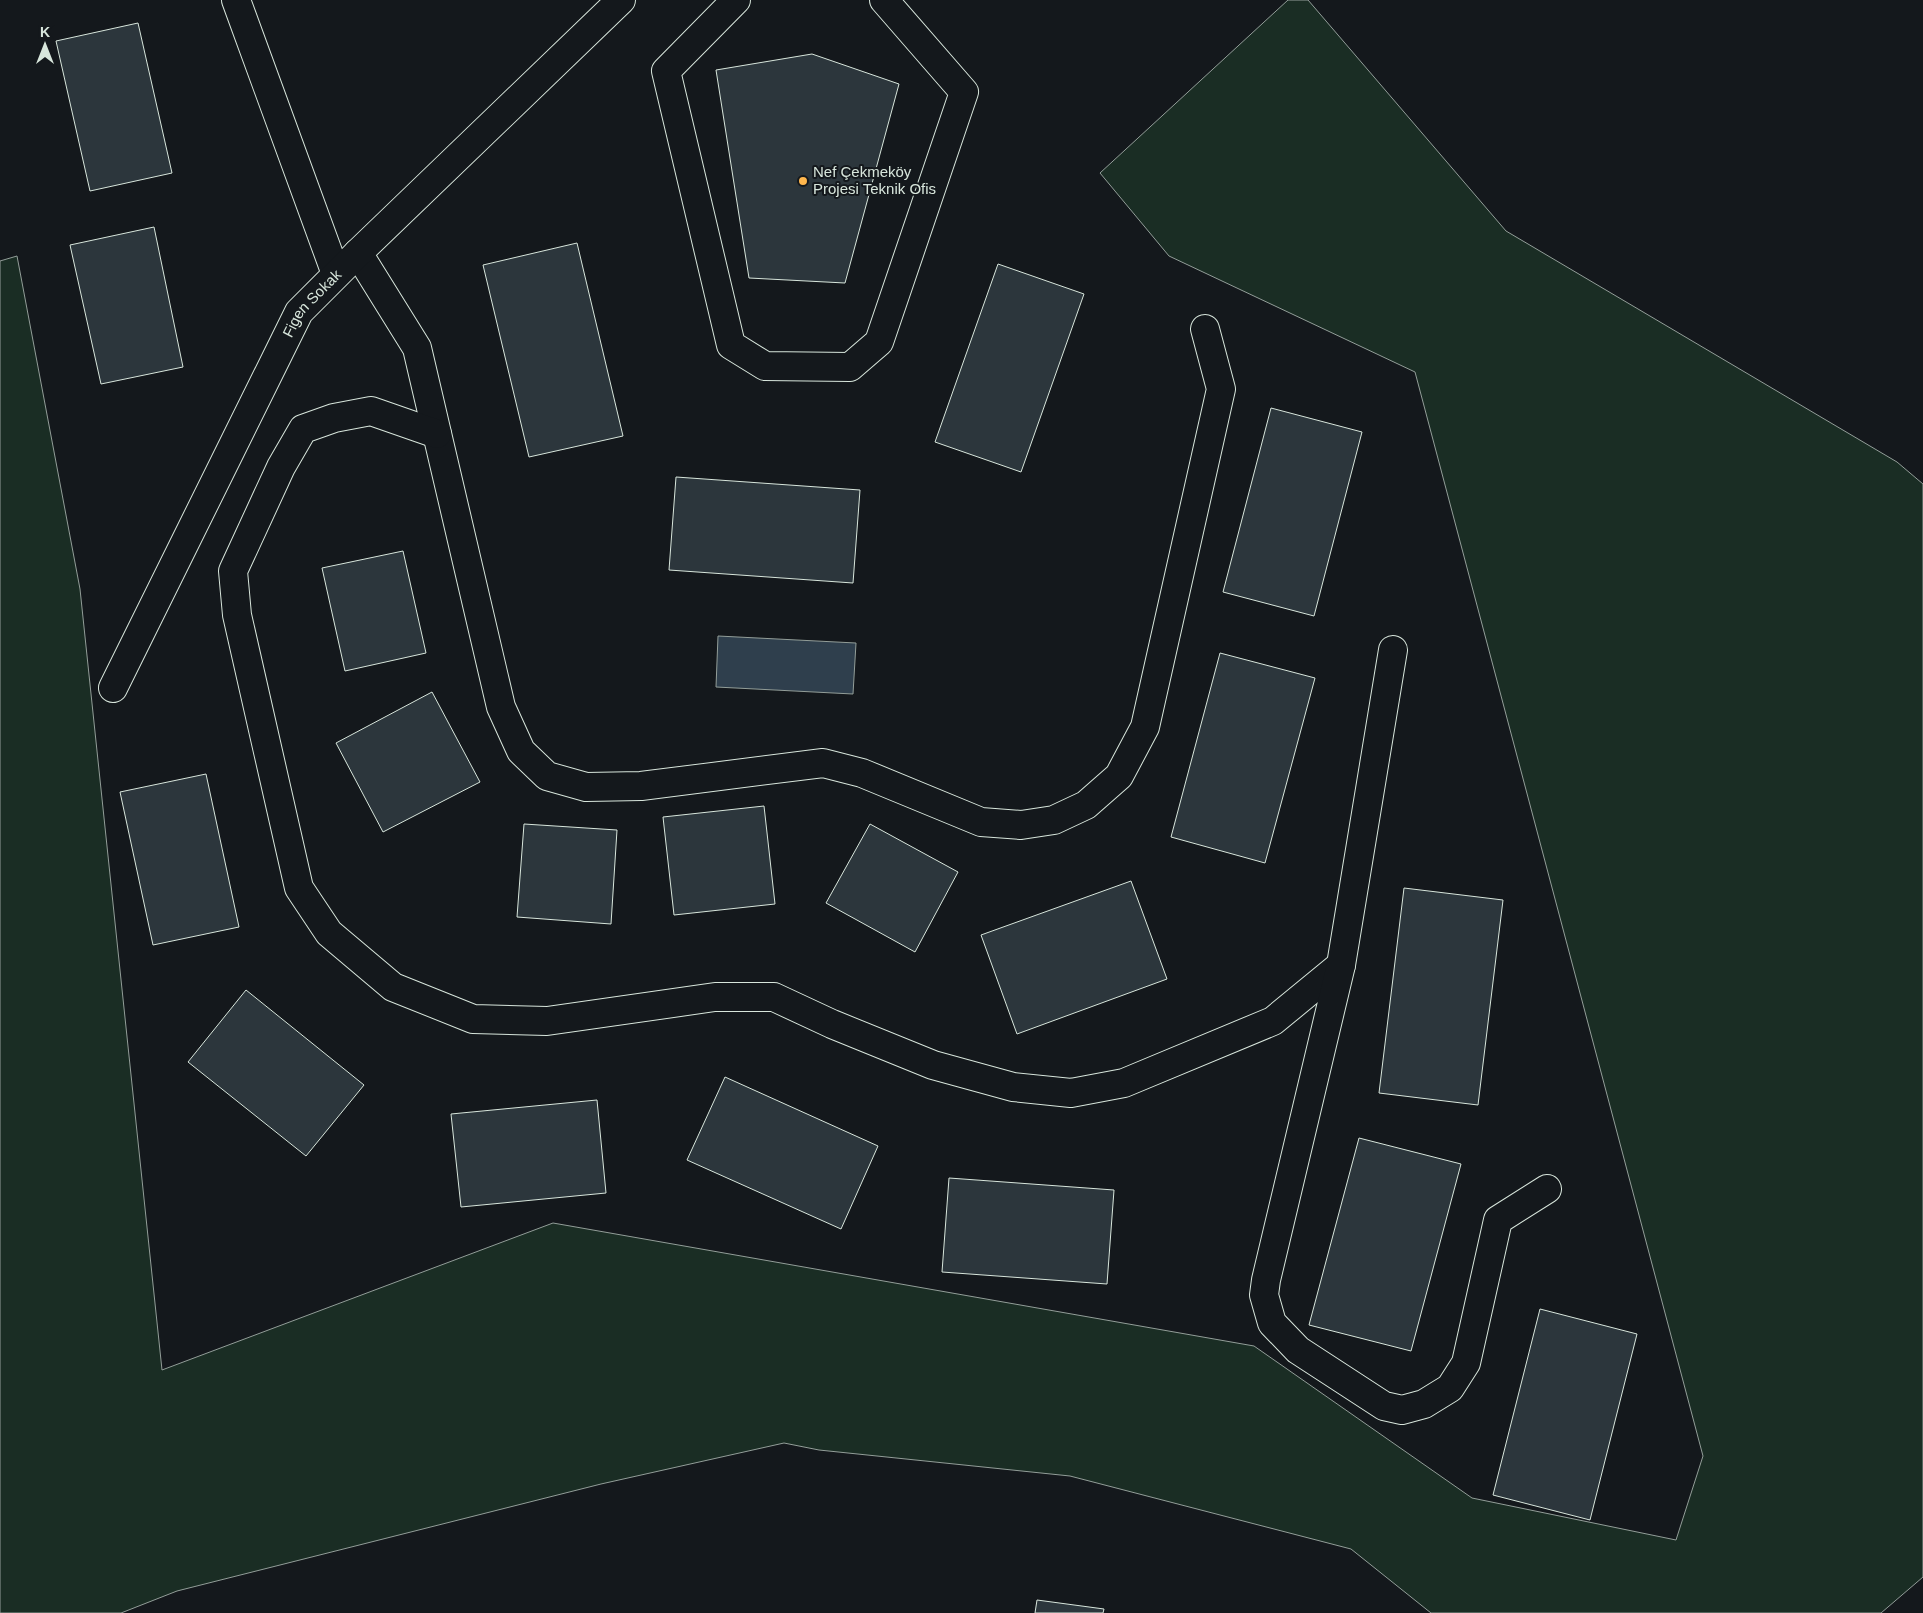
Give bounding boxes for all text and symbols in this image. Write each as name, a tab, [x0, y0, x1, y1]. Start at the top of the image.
north arrow	[20, 20, 70, 70]
text: K	[40, 24, 50, 40]
place label: Nef Çekmeköy Projesi Teknik Ofis	[813, 163, 936, 197]
marker: Nef Çekmeköy Projesi Teknik Ofis	[797, 175, 809, 187]
street label: Figen Sokak	[279, 266, 345, 340]

